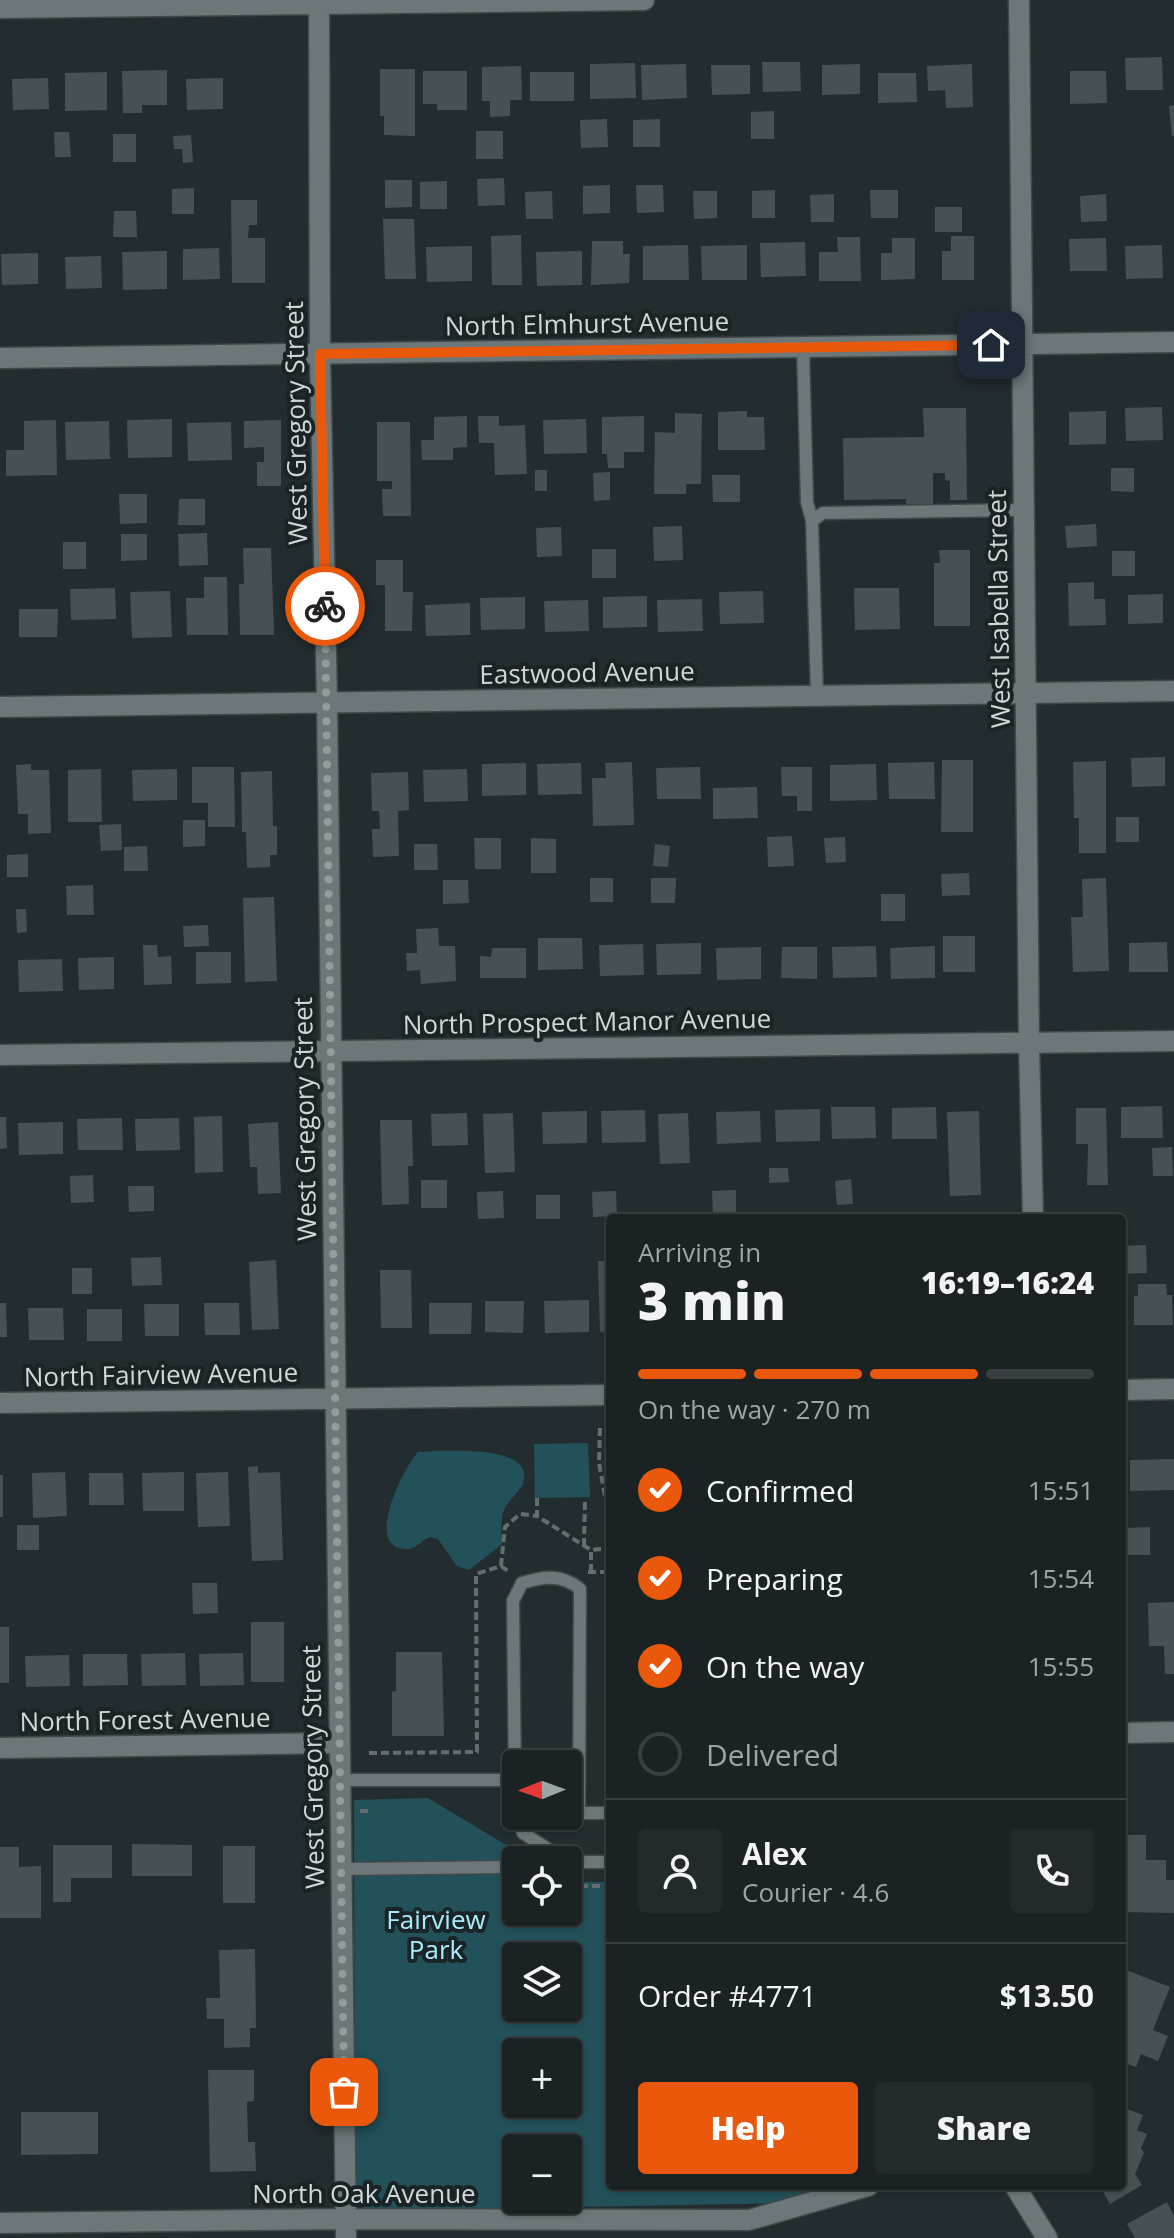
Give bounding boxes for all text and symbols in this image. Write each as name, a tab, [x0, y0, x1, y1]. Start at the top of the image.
street label: West Gregory Street	[275, 301, 315, 545]
street label: North Elmhurst Avenue	[445, 303, 729, 343]
pin	[957, 311, 1025, 379]
icon: home	[969, 323, 1013, 367]
street label: West Isabella Street	[978, 489, 1018, 729]
courier	[285, 566, 365, 646]
icon: bike	[303, 584, 347, 628]
street label: Eastwood Avenue	[479, 652, 695, 692]
street label: West Gregory Street	[284, 997, 324, 1241]
street label: North Prospect Manor Avenue	[402, 1000, 771, 1042]
text: Arriving in	[638, 1234, 761, 1270]
text: 16:19–16:24	[921, 1262, 1094, 1303]
text: 3 min	[638, 1264, 786, 1335]
street label: North Fairview Avenue	[23, 1354, 298, 1394]
text: On the way · 270 m	[638, 1391, 871, 1427]
icon: check	[638, 1468, 682, 1512]
text: Confirmed	[706, 1470, 854, 1511]
text: 15:51	[1028, 1472, 1094, 1508]
icon: check	[638, 1556, 682, 1600]
text: Preparing	[706, 1558, 843, 1599]
text: 15:54	[1028, 1560, 1094, 1596]
icon: check	[638, 1644, 682, 1688]
street label: West Gregory Street	[292, 1645, 332, 1889]
text: On the way	[706, 1646, 864, 1687]
text: 15:55	[1028, 1648, 1094, 1684]
street label: North Forest Avenue	[19, 1699, 271, 1739]
text: Delivered	[706, 1734, 839, 1775]
north arrow	[502, 1750, 582, 1830]
map controls	[502, 1750, 582, 2214]
button: person	[638, 1829, 722, 1913]
button: phone	[1010, 1829, 1094, 1913]
text: Alex	[742, 1833, 807, 1874]
button: locate	[502, 1846, 582, 1926]
text: Courier · 4.6	[742, 1874, 889, 1910]
park label: Fairview Park	[386, 1901, 486, 1967]
button: layers	[502, 1942, 582, 2022]
text: Order #4771	[638, 1975, 817, 2016]
text: $13.50	[1000, 1975, 1094, 2016]
button: +	[502, 2038, 582, 2118]
pin	[310, 2058, 378, 2126]
icon: bag	[322, 2070, 366, 2114]
button: Help	[638, 2082, 858, 2174]
button: Share	[874, 2082, 1094, 2174]
button: −	[502, 2134, 582, 2214]
street label: North Oak Avenue	[252, 2175, 476, 2211]

